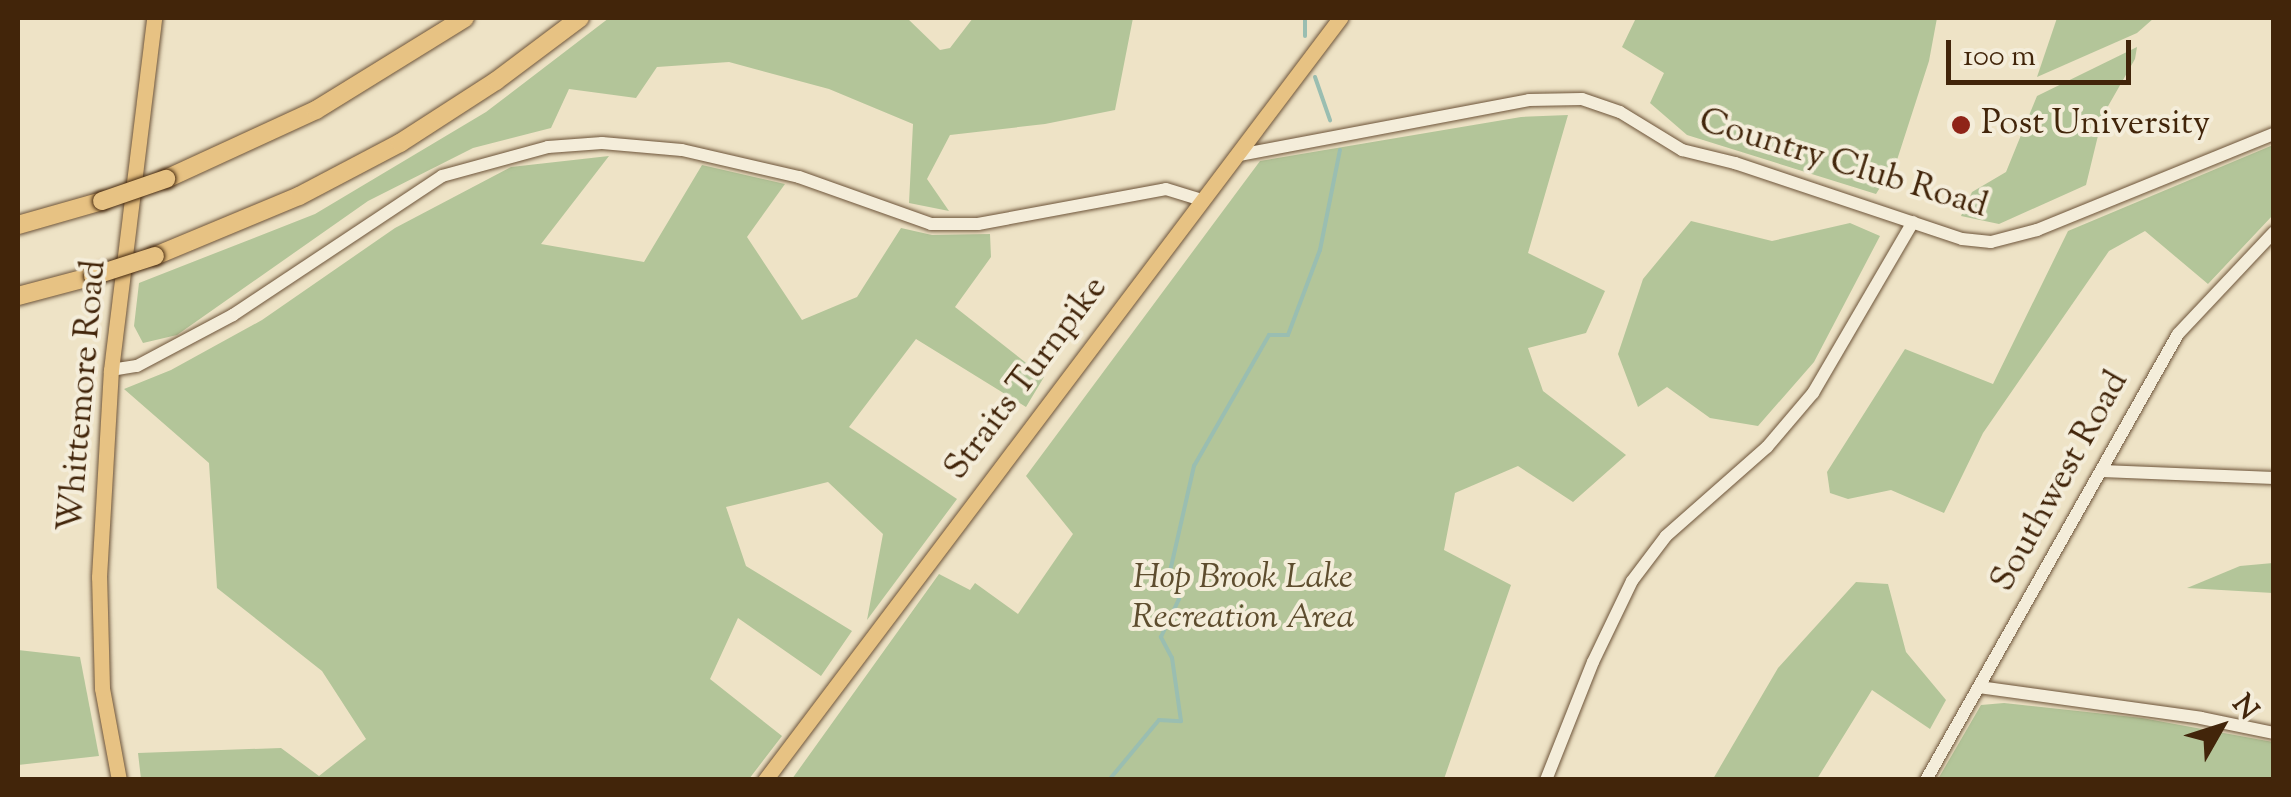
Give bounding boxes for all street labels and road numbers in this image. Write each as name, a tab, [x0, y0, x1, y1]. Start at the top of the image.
street label: Country Club Road	[1694, 101, 1992, 229]
street label: Whittemore Road	[51, 258, 117, 534]
street label: Straits Turnpike	[937, 269, 1117, 489]
street label: Southwest Road	[1983, 364, 2139, 600]

